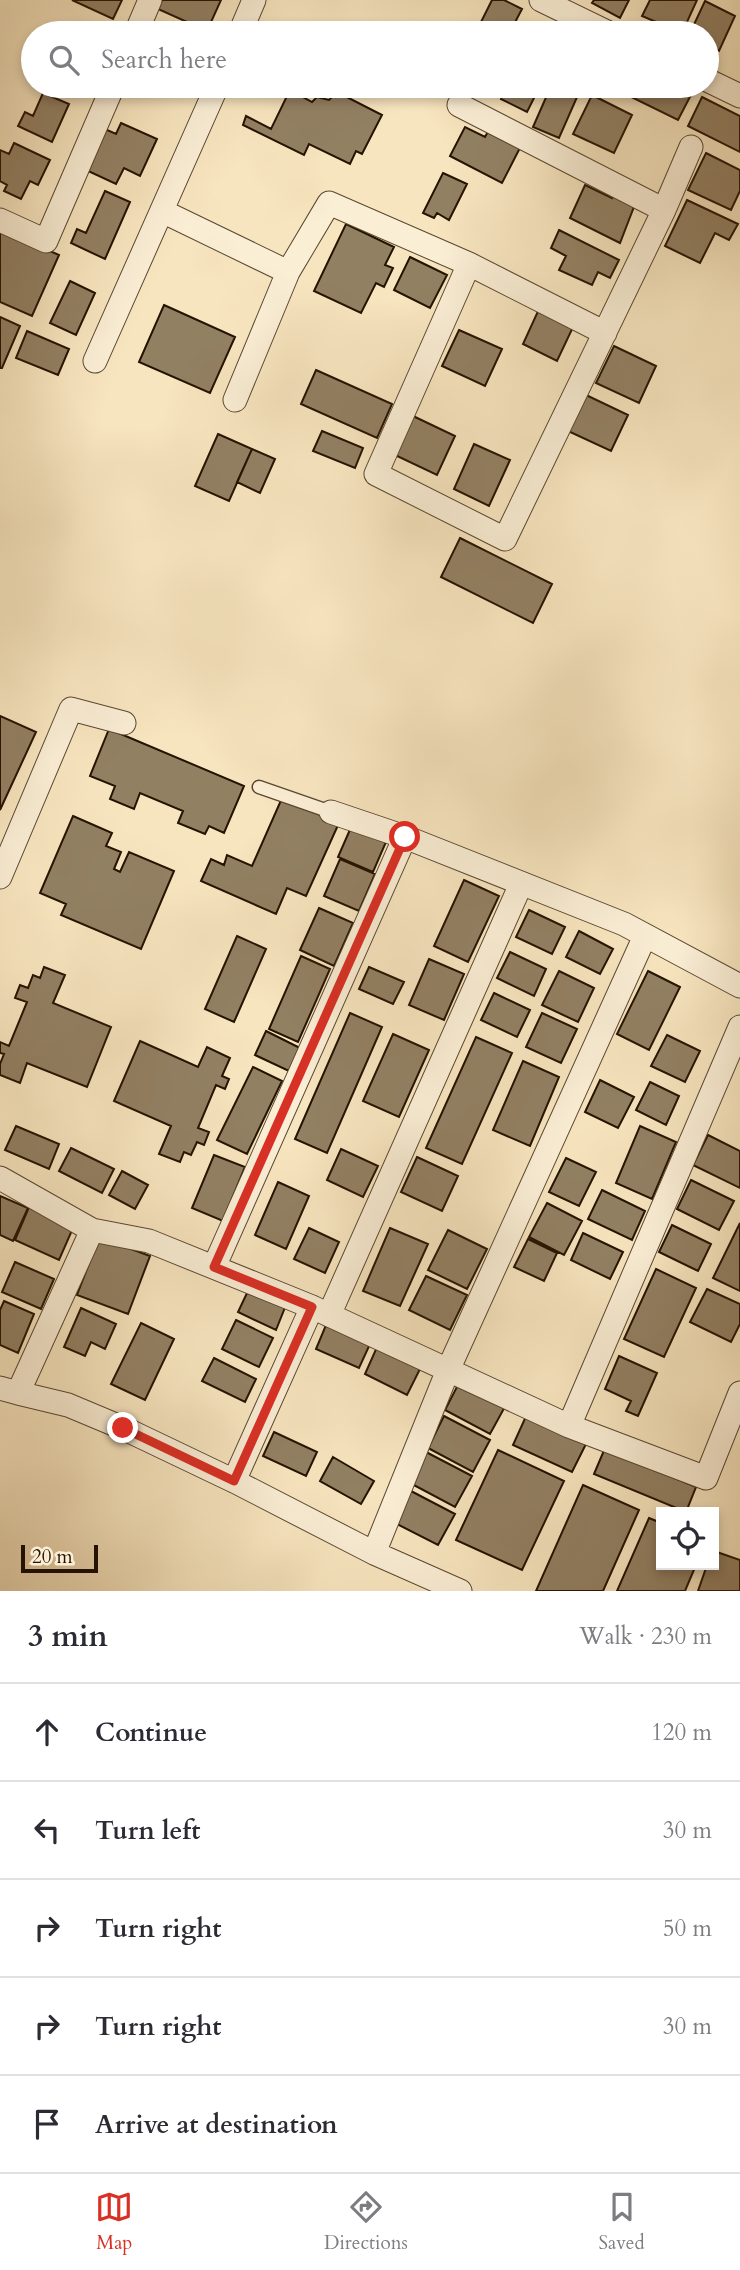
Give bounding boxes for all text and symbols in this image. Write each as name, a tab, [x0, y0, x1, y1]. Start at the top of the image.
search box	[21, 21, 719, 98]
icon: search	[45, 41, 83, 79]
text: Search here	[101, 42, 227, 77]
route start	[389, 821, 420, 852]
route end	[107, 1412, 138, 1443]
map controls	[656, 1507, 719, 1570]
button: locate	[656, 1507, 719, 1570]
scale bar	[21, 1542, 98, 1574]
text: 20 m	[32, 1544, 73, 1570]
text: 3 min	[28, 1616, 108, 1657]
text: Walk · 230 m	[579, 1621, 712, 1652]
icon: ahead	[28, 1713, 66, 1751]
text: Continue	[95, 1715, 207, 1750]
text: 120 m	[651, 1717, 712, 1748]
icon: left	[28, 1811, 66, 1849]
text: Turn left	[95, 1813, 200, 1848]
text: 30 m	[663, 1815, 712, 1846]
icon: right	[28, 1909, 66, 1947]
text: Turn right	[95, 1911, 222, 1946]
text: 50 m	[663, 1913, 712, 1944]
icon: right	[28, 2007, 66, 2045]
text: Turn right	[95, 2009, 222, 2044]
text: 30 m	[663, 2011, 712, 2042]
icon: arrive	[28, 2105, 66, 2143]
text: Arrive at destination	[95, 2107, 338, 2142]
tab: Map	[95, 2188, 133, 2256]
tab: Directions	[324, 2188, 408, 2256]
tab: Saved	[599, 2188, 645, 2256]

